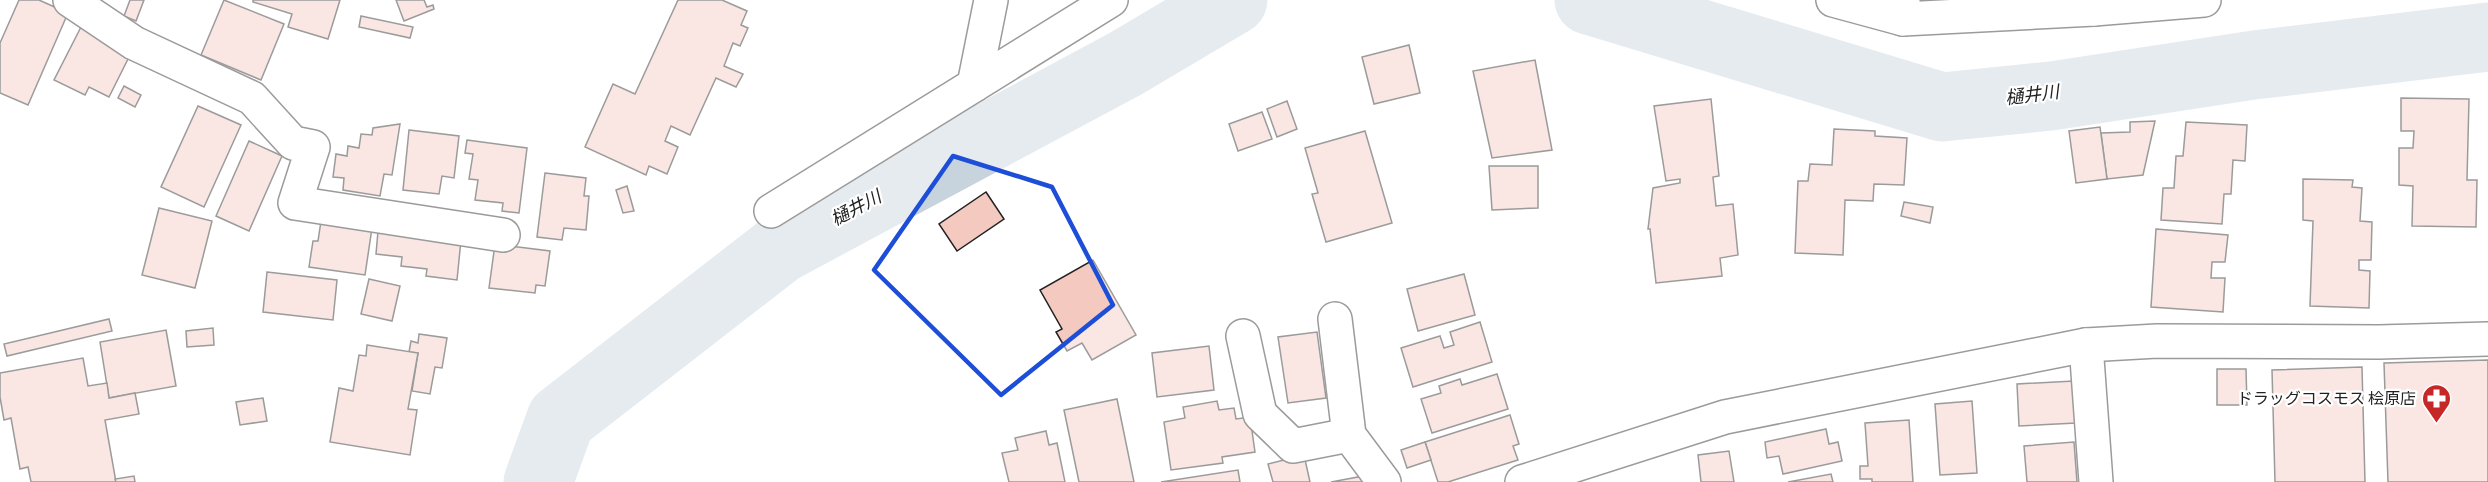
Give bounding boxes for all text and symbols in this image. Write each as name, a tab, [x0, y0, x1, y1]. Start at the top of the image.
water label: 樋井川	[2004, 79, 2062, 109]
water label: 樋井川	[826, 183, 887, 230]
pharmacy icon: ドラッグコスモス 桧原店	[2421, 382, 2453, 424]
place label: ドラッグコスモス 桧原店	[2237, 387, 2416, 409]

